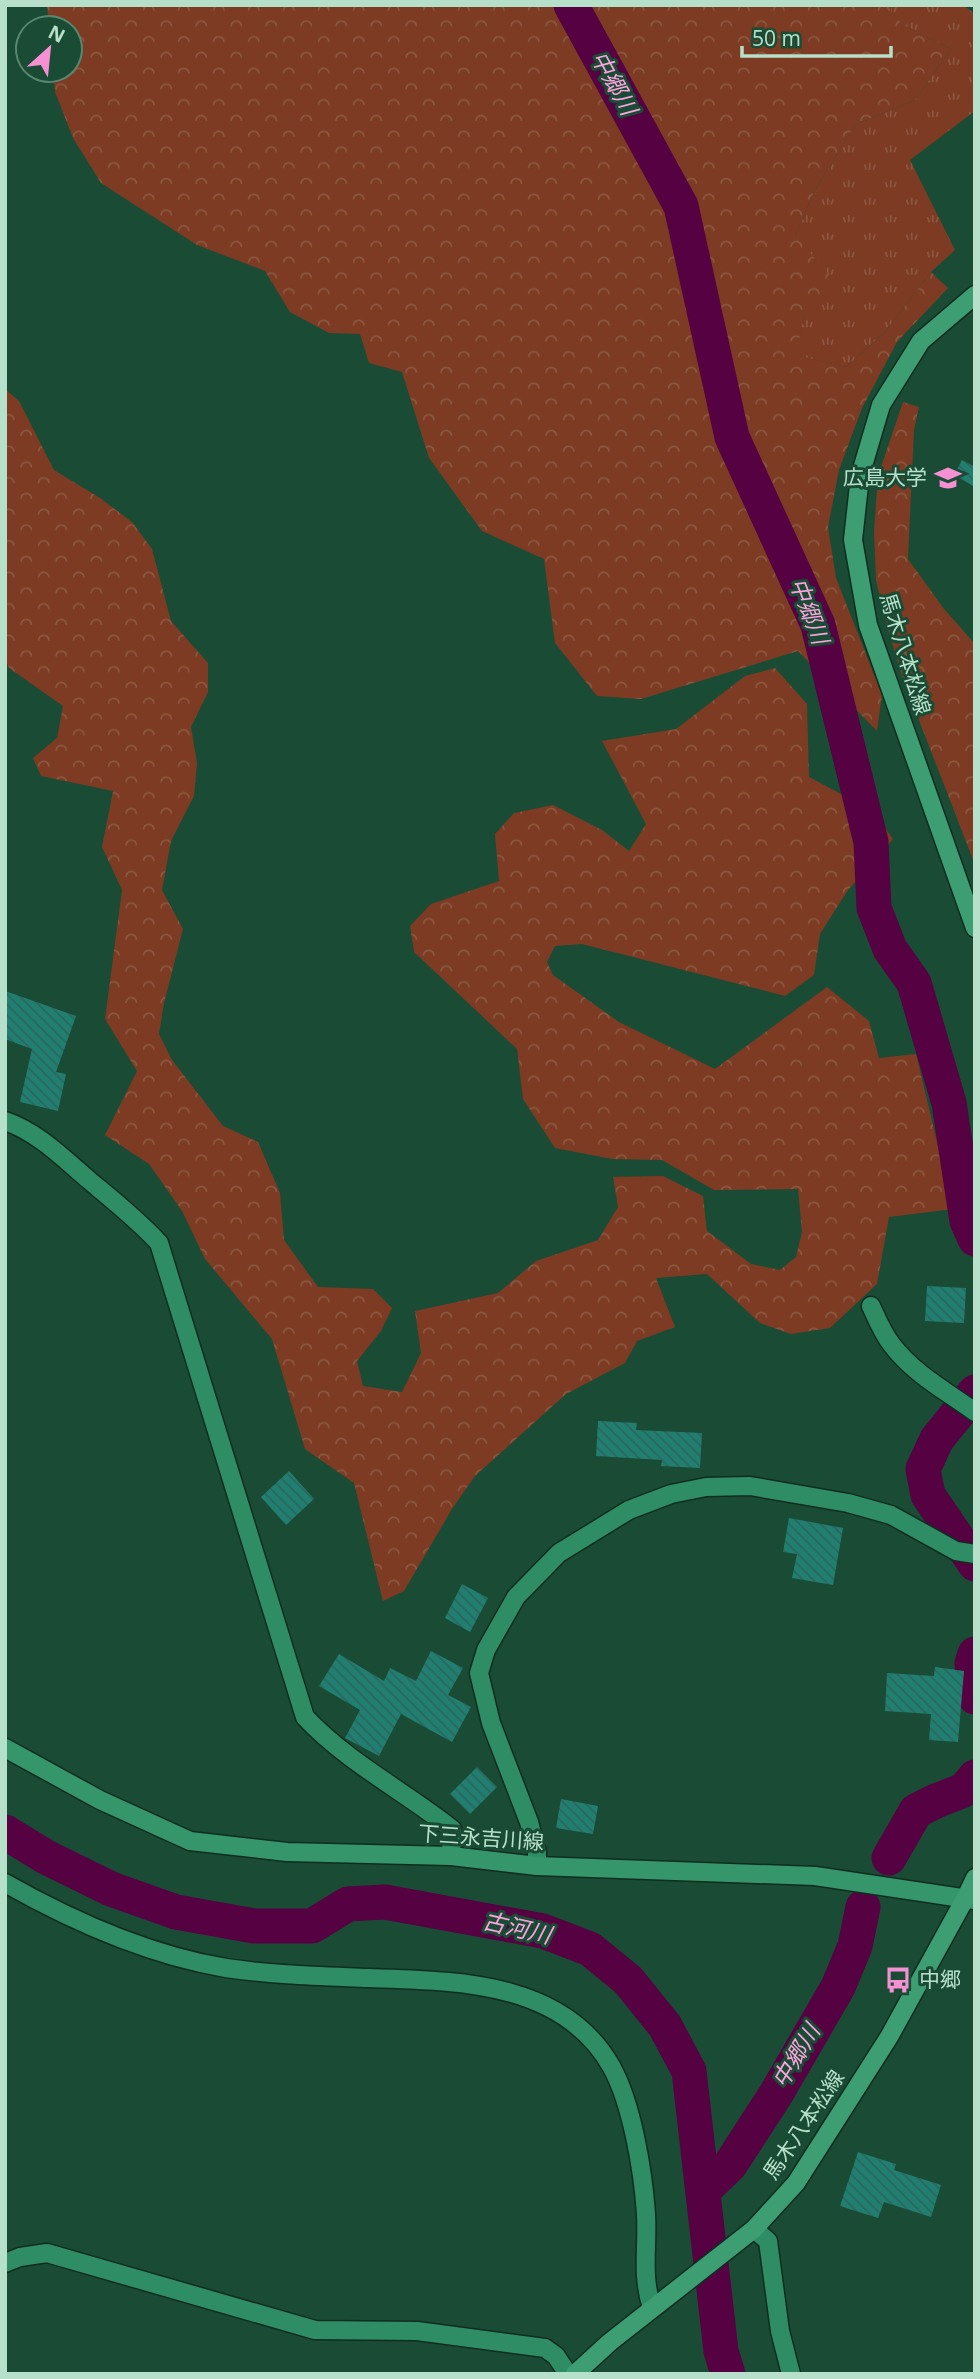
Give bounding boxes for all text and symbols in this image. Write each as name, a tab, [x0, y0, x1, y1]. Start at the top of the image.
north arrow	[14, 14, 84, 84]
scale bar	[742, 14, 891, 58]
text: N	[44, 19, 70, 49]
text: 50 m	[752, 24, 801, 52]
water label: 中郷川	[584, 45, 647, 123]
place label: 広島大学	[843, 463, 927, 491]
school or university icon: 広島大学	[933, 463, 963, 493]
water label: 中郷川	[783, 573, 838, 651]
street label: 馬木八本松線	[874, 589, 938, 718]
street label: 下三永吉川線	[417, 1819, 545, 1855]
water label: 古河川	[480, 1904, 557, 1951]
bus stop icon: 中郷	[883, 1965, 913, 1995]
place label: 中郷	[919, 1965, 961, 1993]
water label: 中郷川	[764, 2015, 828, 2093]
street label: 馬木八本松線	[756, 2064, 850, 2184]

